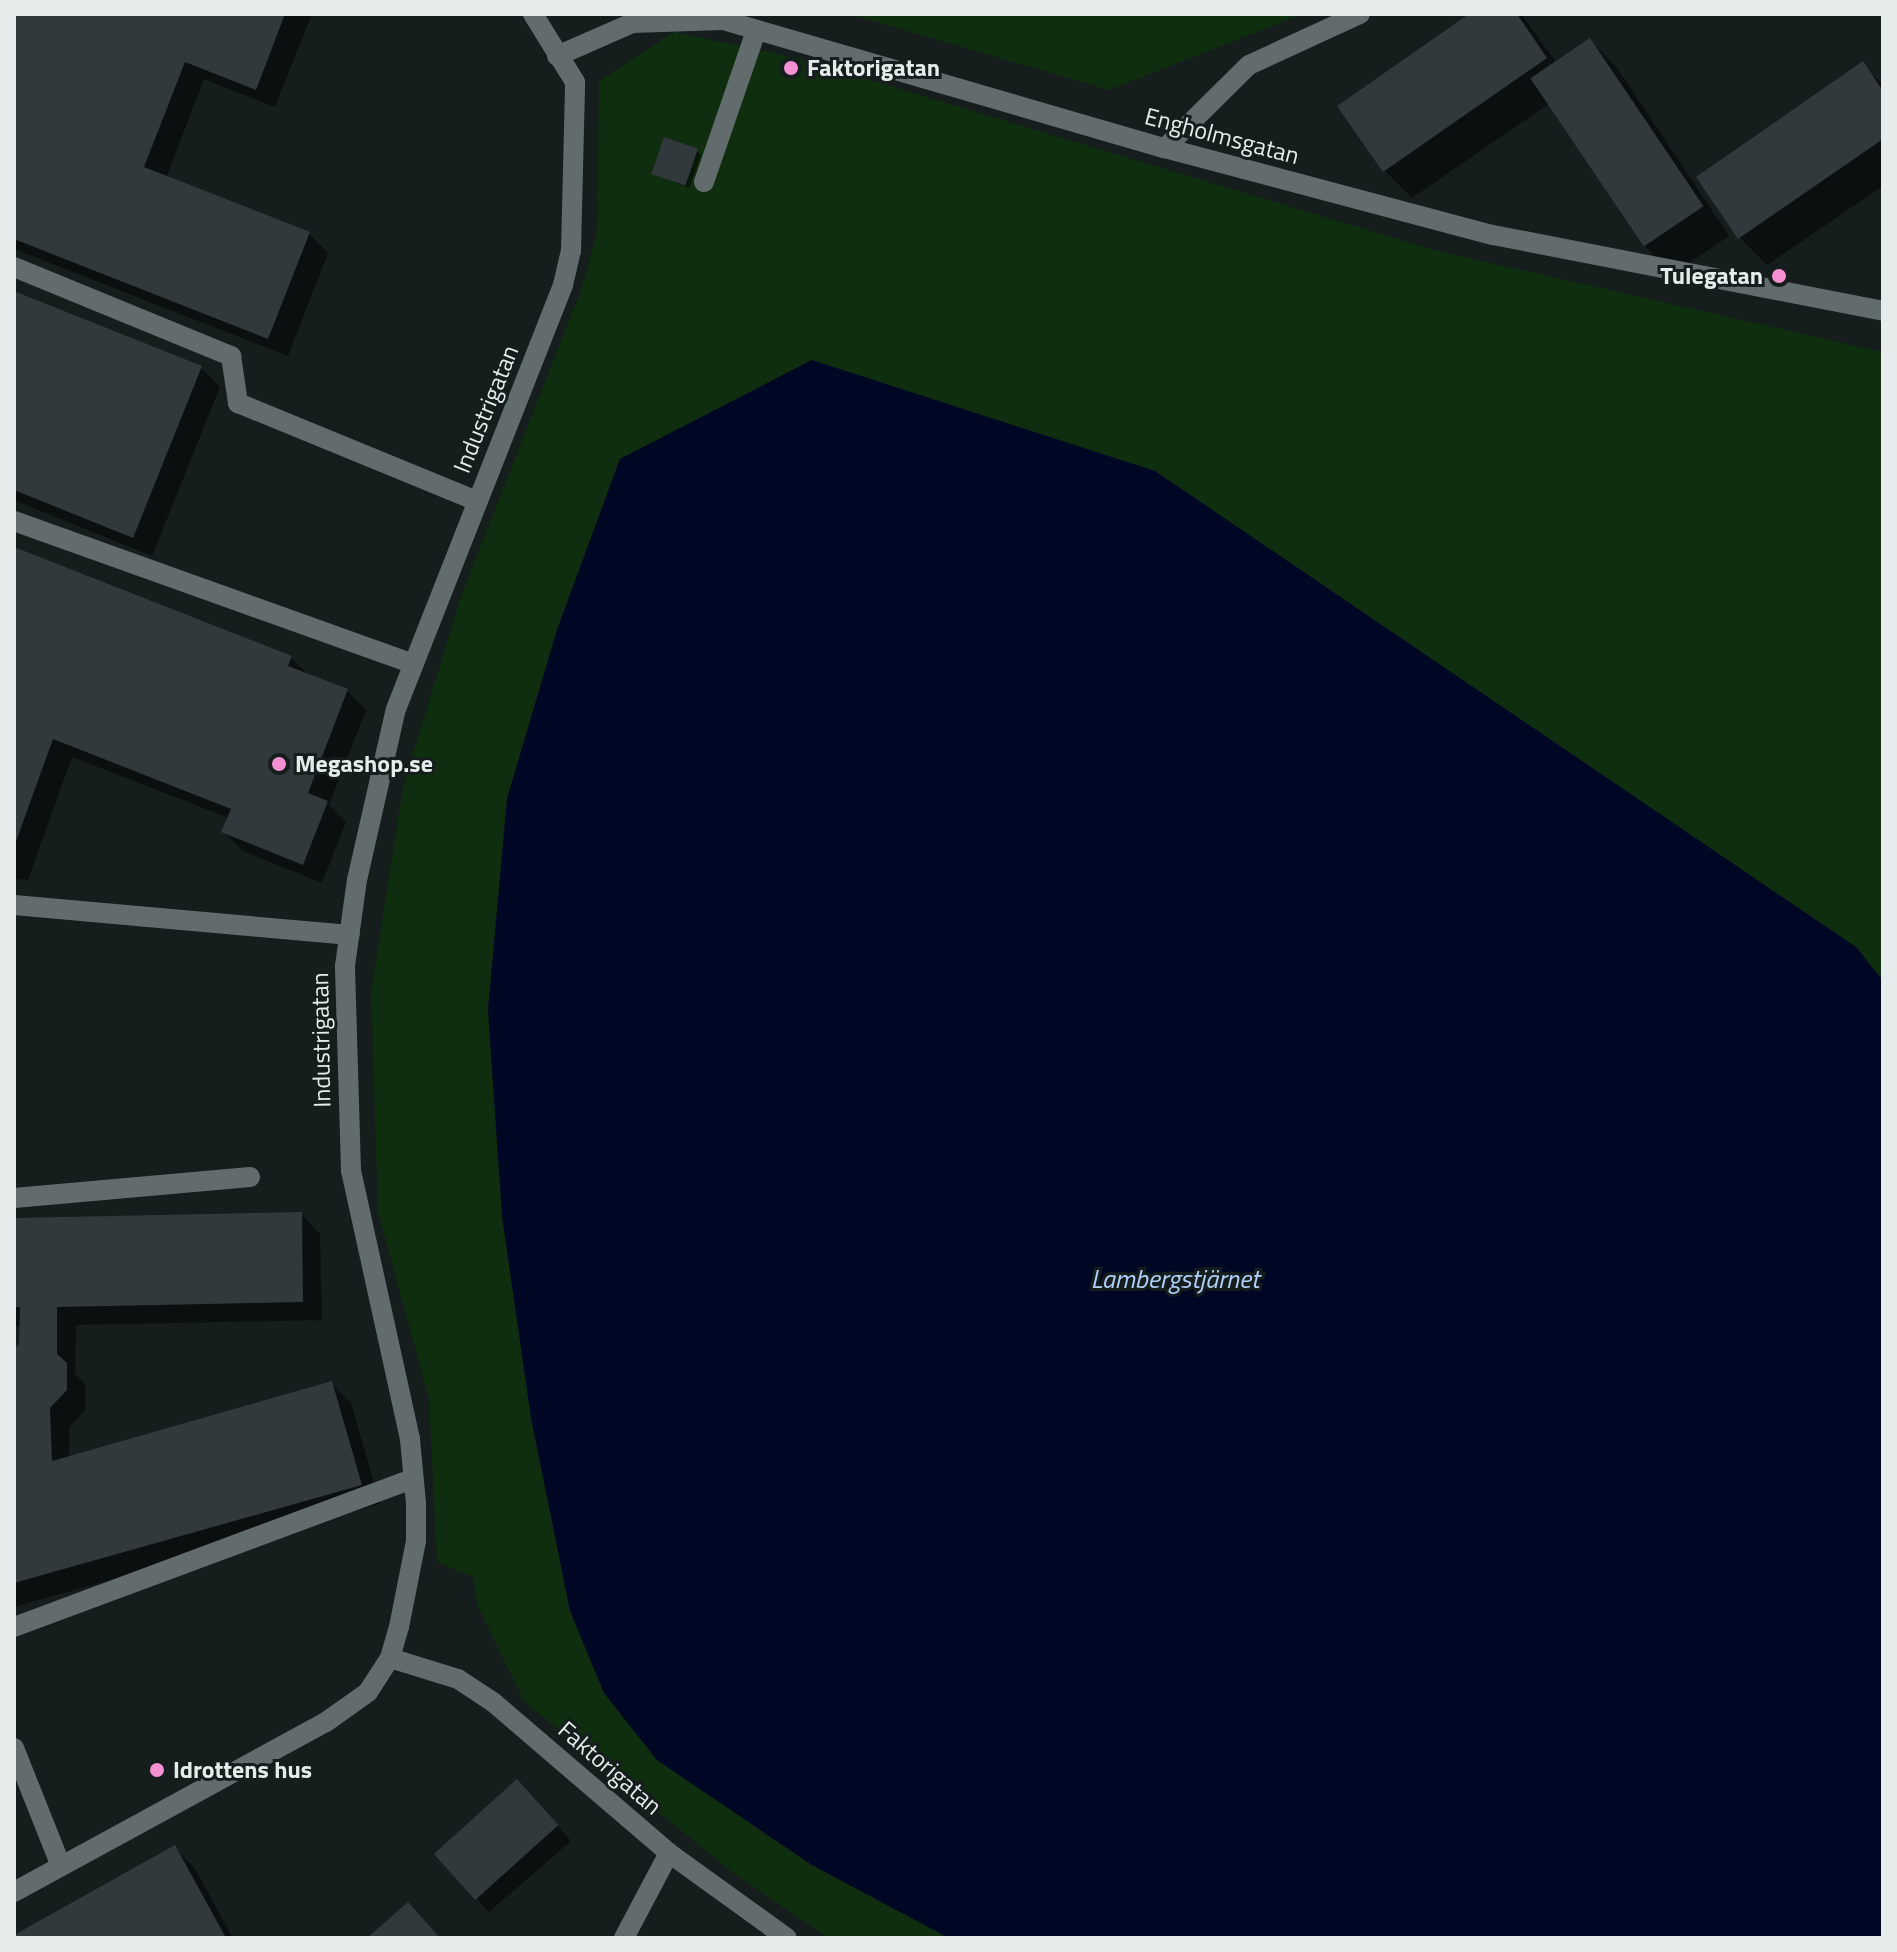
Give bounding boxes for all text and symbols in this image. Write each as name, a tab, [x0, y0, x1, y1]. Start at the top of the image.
place label: Faktorigatan	[807, 54, 940, 82]
marker: Faktorigatan	[782, 59, 800, 77]
street label: Engholmsgatan	[1142, 102, 1302, 170]
place label: Tulegatan	[1660, 262, 1763, 290]
marker: Tulegatan	[1770, 267, 1788, 285]
street label: Industrigatan	[447, 341, 525, 477]
place label: Megashop.se	[295, 750, 433, 778]
marker: Megashop.se	[270, 755, 288, 773]
street label: Industrigatan	[305, 972, 337, 1108]
water label: Lambergstjärnet	[1091, 1263, 1259, 1295]
street label: Faktorigatan	[552, 1715, 668, 1821]
place label: Idrottens hus	[173, 1756, 312, 1784]
marker: Idrottens hus	[148, 1761, 166, 1779]

